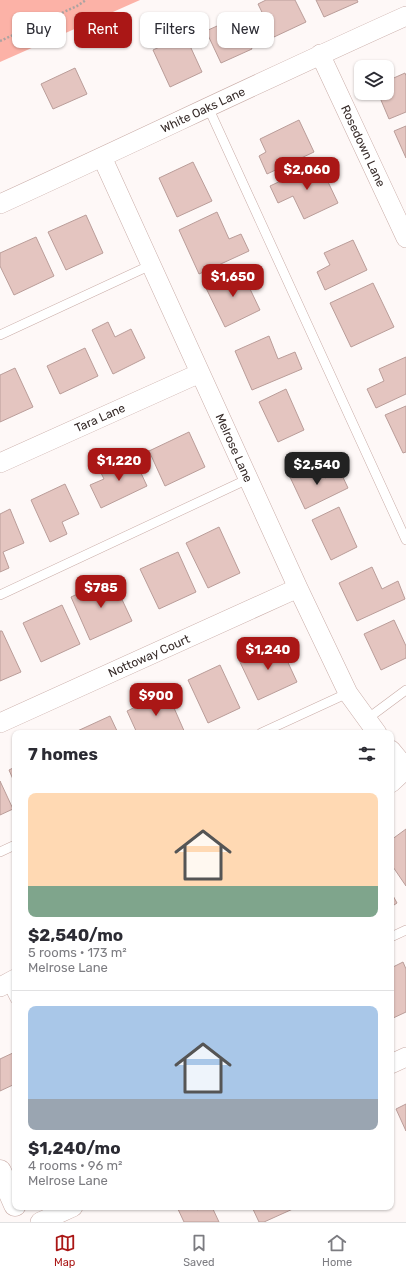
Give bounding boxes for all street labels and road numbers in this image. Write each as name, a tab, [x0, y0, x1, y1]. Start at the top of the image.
street label: White Oaks Lane	[159, 84, 248, 136]
street label: Rosedown Lane	[338, 103, 388, 189]
street label: Tara Lane	[73, 401, 128, 435]
street label: Melrose Lane	[213, 412, 255, 485]
street label: Nottoway Court	[106, 632, 192, 680]

